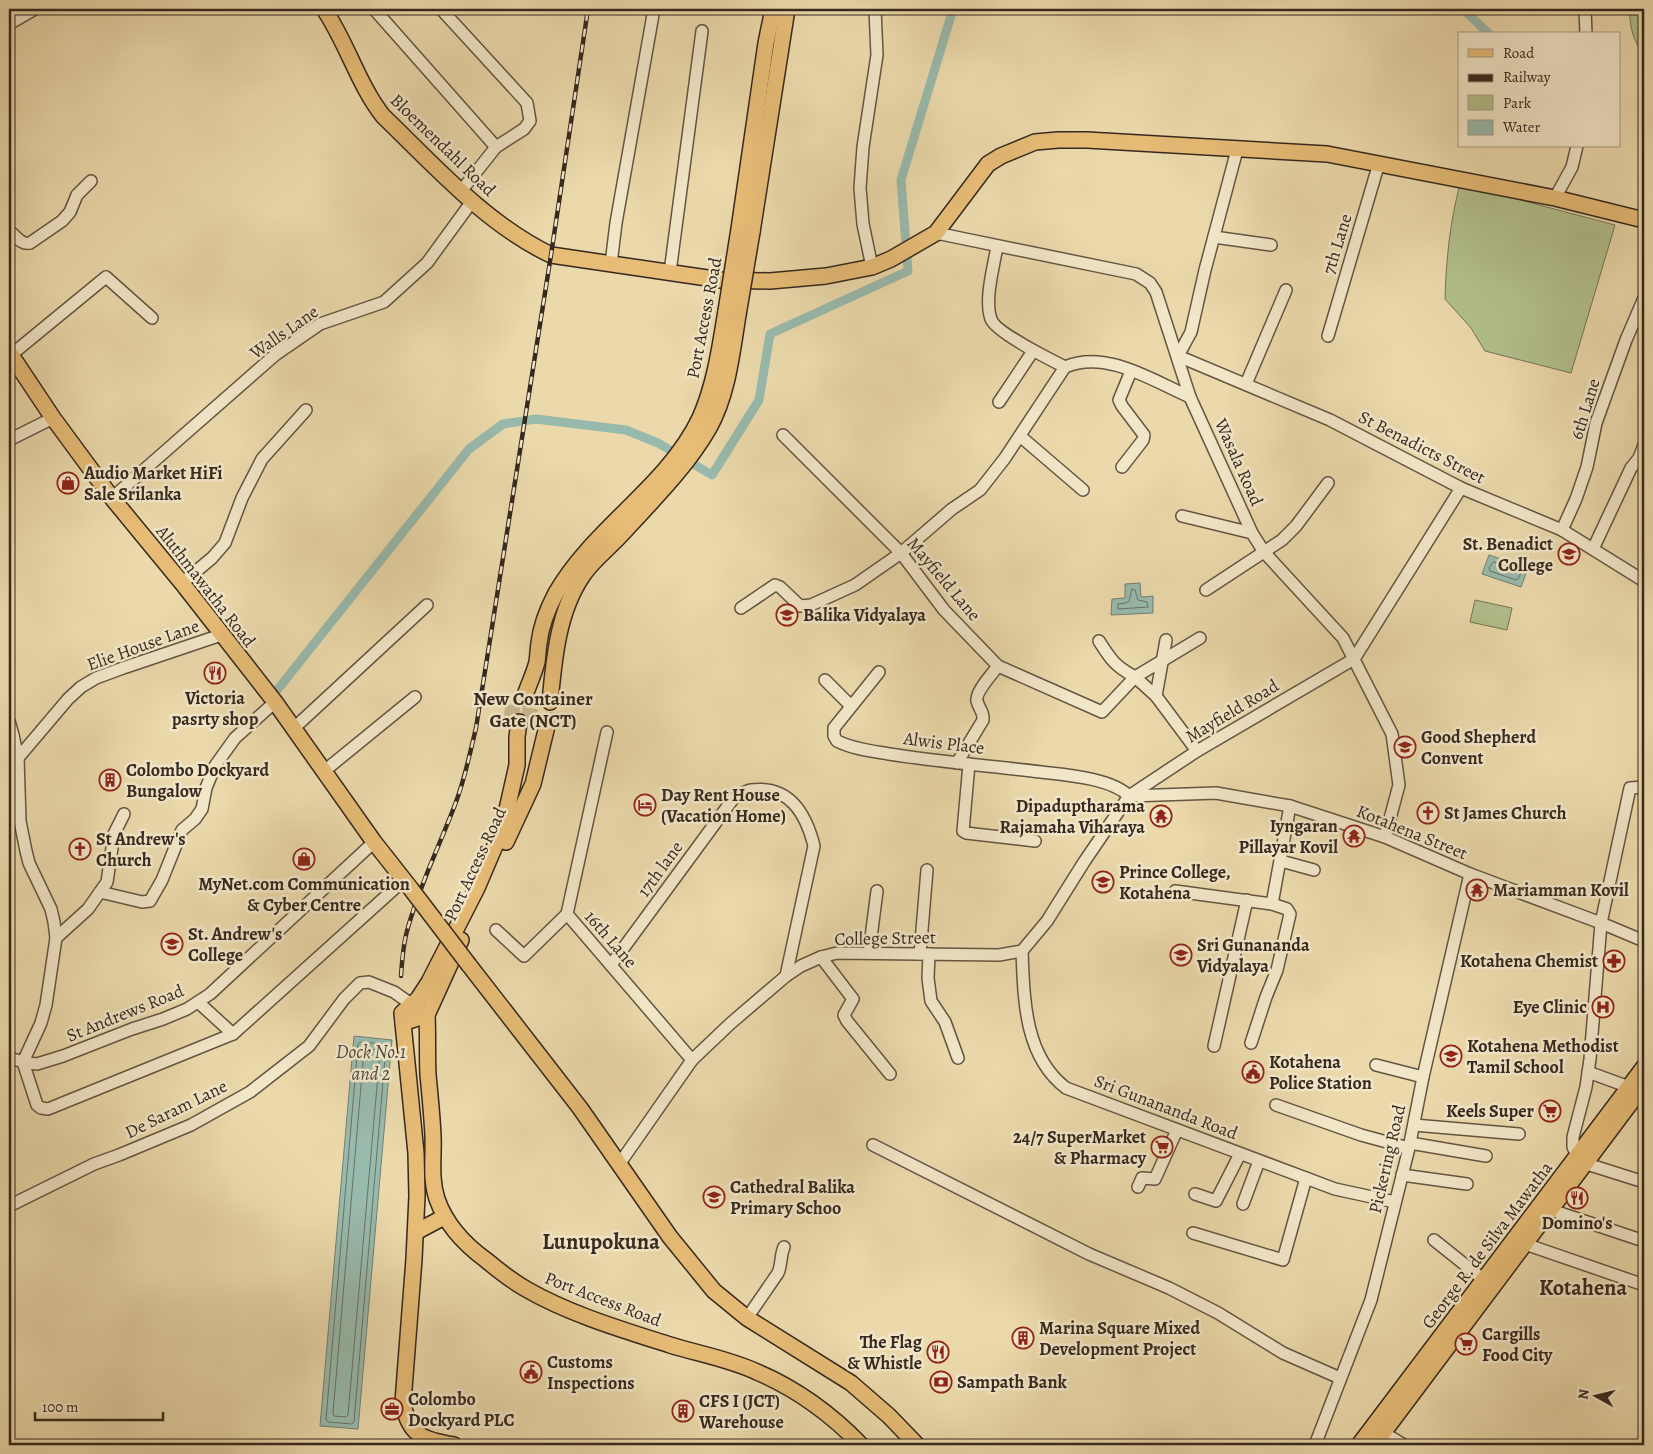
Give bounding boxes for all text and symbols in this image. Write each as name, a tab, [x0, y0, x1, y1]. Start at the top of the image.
legend	[1458, 32, 1620, 148]
text: Road	[1503, 43, 1535, 63]
text: Railway	[1503, 67, 1551, 87]
street label: Bloemendahl Road	[385, 88, 501, 202]
text: Park	[1503, 93, 1532, 113]
text: Water	[1502, 117, 1540, 137]
street label: 7th Lane	[1316, 211, 1358, 277]
street label: Port Access Road	[680, 255, 728, 381]
street label: Walls Lane	[244, 300, 323, 365]
street label: 6th Lane	[1564, 375, 1606, 443]
street label: St Benadicts Street	[1354, 405, 1490, 489]
street label: Wasala Road	[1209, 414, 1269, 510]
place label: Audio Market HiFi Sale Srilanka	[83, 461, 222, 506]
shop icon: Audio Market HiFi Sale Srilanka	[56, 471, 80, 495]
street label: Aluthmawatha Road	[150, 519, 261, 652]
street label: Mayfield Lane	[902, 532, 986, 626]
place label: St. Benadict College	[1463, 532, 1553, 577]
school or university icon: St. Benadict College	[1557, 542, 1581, 566]
school or university icon: Balika Vidyalaya	[775, 603, 799, 627]
place label: Balika Vidyalaya	[803, 603, 926, 627]
street label: Elie House Lane	[83, 614, 203, 676]
restaurant icon: Victoria pasrty shop	[203, 661, 227, 685]
street label: Mayfield Road	[1181, 674, 1283, 748]
place label: Victoria pasrty shop	[172, 686, 259, 731]
district label: New Container Gate (NCT)	[473, 686, 593, 734]
place label: Good Shepherd Convent	[1421, 725, 1537, 770]
street label: Alwis Place	[901, 726, 986, 760]
school or university icon: Good Shepherd Convent	[1393, 735, 1417, 759]
place label: Colombo Dockyard Bungalow	[126, 758, 270, 803]
building icon: Colombo Dockyard Bungalow	[98, 768, 122, 792]
place label: Day Rent House (Vacation Home)	[661, 783, 786, 828]
hotel icon: Day Rent House (Vacation Home)	[633, 793, 657, 817]
place label: Dipaduptharama Rajamaha Viharaya	[999, 794, 1145, 839]
street label: Kotahena Street	[1353, 799, 1471, 865]
church icon: St James Church	[1416, 801, 1440, 825]
place label: St James Church	[1444, 801, 1567, 825]
street label: Port Access Road	[438, 803, 512, 925]
temple icon: Dipaduptharama Rajamaha Viharaya	[1149, 804, 1173, 828]
place label: Iyngaran Pillayar Kovil	[1239, 814, 1338, 859]
temple icon: Iyngaran Pillayar Kovil	[1342, 824, 1366, 848]
place label: St Andrew's Church	[96, 827, 186, 872]
street label: 17th lane	[632, 836, 688, 902]
church icon: St Andrew's Church	[68, 837, 92, 861]
shop icon: MyNet.com Communication & Cyber Centre	[292, 847, 316, 871]
place label: Prince College, Kotahena	[1119, 860, 1231, 905]
school or university icon: Prince College, Kotahena	[1091, 870, 1115, 894]
place label: MyNet.com Communication & Cyber Centre	[198, 872, 410, 917]
temple icon: Mariamman Kovil	[1465, 878, 1489, 902]
place label: Mariamman Kovil	[1493, 878, 1629, 902]
street label: 16th Lane	[579, 905, 643, 973]
place label: St. Andrew's College	[188, 922, 282, 967]
street label: College Street	[834, 925, 936, 951]
school or university icon: St. Andrew's College	[160, 932, 184, 956]
place label: Sri Gunananda Vidyalaya	[1196, 933, 1310, 978]
school or university icon: Sri Gunananda Vidyalaya	[1169, 943, 1193, 967]
place label: Kotahena Chemist	[1460, 949, 1598, 973]
pharmacy icon: Kotahena Chemist	[1602, 949, 1626, 973]
street label: St Andrews Road	[63, 978, 188, 1047]
place label: Eye Clinic	[1513, 995, 1587, 1019]
hospital icon: Eye Clinic	[1591, 995, 1615, 1019]
place label: Kotahena Methodist Tamil School	[1467, 1034, 1619, 1079]
water label: Dock No.1 and 2	[336, 1039, 406, 1087]
school or university icon: Kotahena Methodist Tamil School	[1439, 1044, 1463, 1068]
place label: Kotahena Police Station	[1269, 1050, 1372, 1095]
public building icon: Kotahena Police Station	[1241, 1060, 1265, 1084]
street label: Sri Gunananda Road	[1091, 1069, 1241, 1146]
street label: De Saram Lane	[121, 1074, 231, 1144]
place label: Keels Super	[1446, 1099, 1535, 1123]
supermarket icon: Keels Super	[1538, 1099, 1562, 1123]
street label: Pickering Road	[1363, 1102, 1411, 1216]
place label: 24/7 SuperMarket & Pharmacy	[1013, 1125, 1147, 1170]
supermarket icon: 24/7 SuperMarket & Pharmacy	[1150, 1135, 1174, 1159]
street label: George R. de Silva Mawatha	[1416, 1156, 1558, 1334]
place label: Cathedral Balika Primary Schoo	[730, 1175, 855, 1220]
school or university icon: Cathedral Balika Primary Schoo	[702, 1185, 726, 1209]
restaurant icon: Domino's	[1565, 1186, 1589, 1210]
place label: Domino's	[1541, 1211, 1613, 1235]
district label: Lunupokuna	[542, 1227, 660, 1257]
street label: Port Access Road	[541, 1266, 665, 1332]
district label: Kotahena	[1539, 1273, 1627, 1303]
place label: Marina Square Mixed Development Project	[1039, 1316, 1200, 1361]
place label: Cargills Food City	[1482, 1322, 1553, 1367]
building icon: Marina Square Mixed Development Project	[1011, 1326, 1035, 1350]
place label: The Flag & Whistle	[847, 1330, 923, 1375]
supermarket icon: Cargills Food City	[1454, 1332, 1478, 1356]
restaurant icon: The Flag & Whistle	[926, 1340, 950, 1364]
place label: Customs Inspections	[547, 1350, 635, 1395]
public building icon: Customs Inspections	[519, 1360, 543, 1384]
bank icon: Sampath Bank	[929, 1370, 953, 1394]
place label: Sampath Bank	[957, 1370, 1068, 1394]
north arrow	[1570, 1372, 1620, 1422]
place label: Colombo Dockyard PLC	[408, 1387, 515, 1432]
text: N	[1574, 1388, 1594, 1401]
scale bar	[35, 1389, 162, 1421]
place label: CFS I (JCT) Warehouse	[698, 1389, 784, 1434]
text: 100 m	[42, 1397, 79, 1417]
office icon: Colombo Dockyard PLC	[380, 1397, 404, 1421]
building icon: CFS I (JCT) Warehouse	[671, 1399, 695, 1423]

